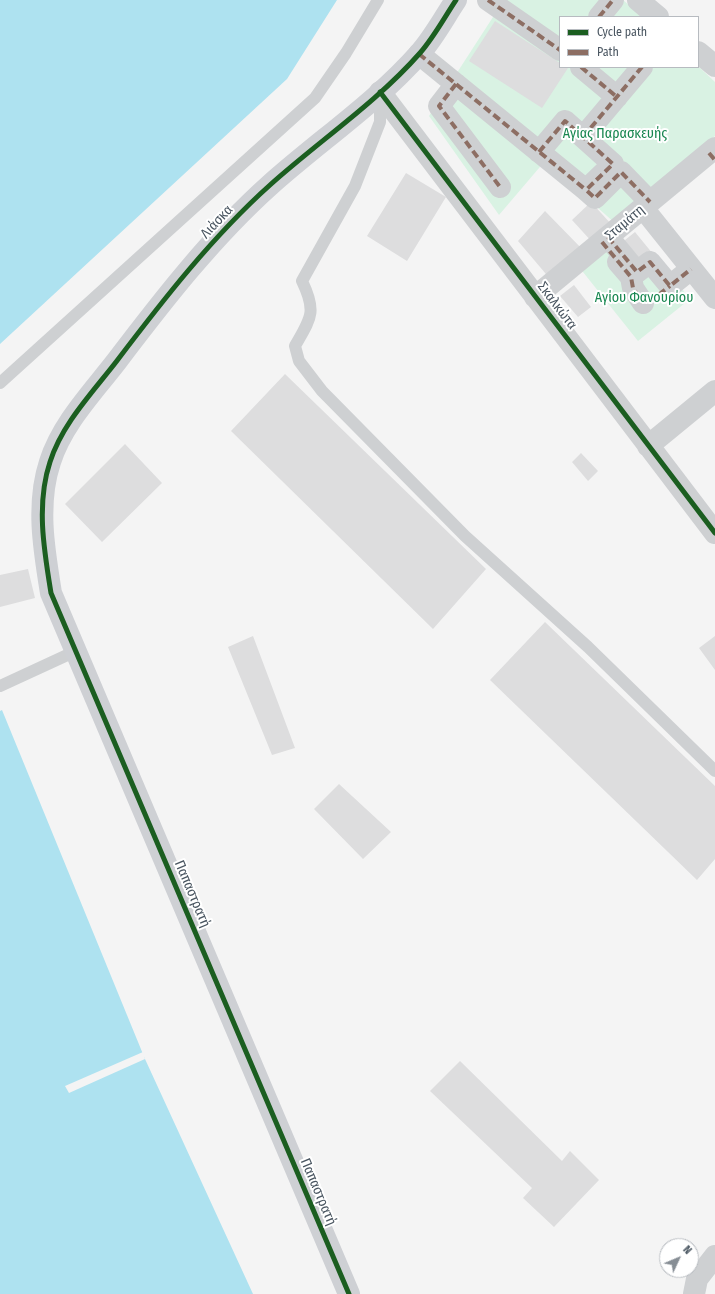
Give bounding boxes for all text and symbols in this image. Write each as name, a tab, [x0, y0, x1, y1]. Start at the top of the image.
legend	[559, 16, 699, 68]
text: Cycle path	[597, 25, 647, 39]
text: Path	[597, 45, 619, 59]
park label: Αγίας Παρασκευής	[563, 126, 667, 142]
street label: Λιάσκα	[197, 202, 237, 242]
street label: Σταμάτη	[602, 202, 648, 244]
street label: Σκαλκώτα	[534, 279, 580, 333]
park label: Αγίου Φανουρίου	[595, 290, 693, 306]
street label: Παπαστρατή	[170, 858, 214, 930]
street label: Παπαστρατή	[296, 1156, 340, 1228]
north arrow	[659, 1238, 699, 1278]
text: N	[680, 1243, 694, 1257]

